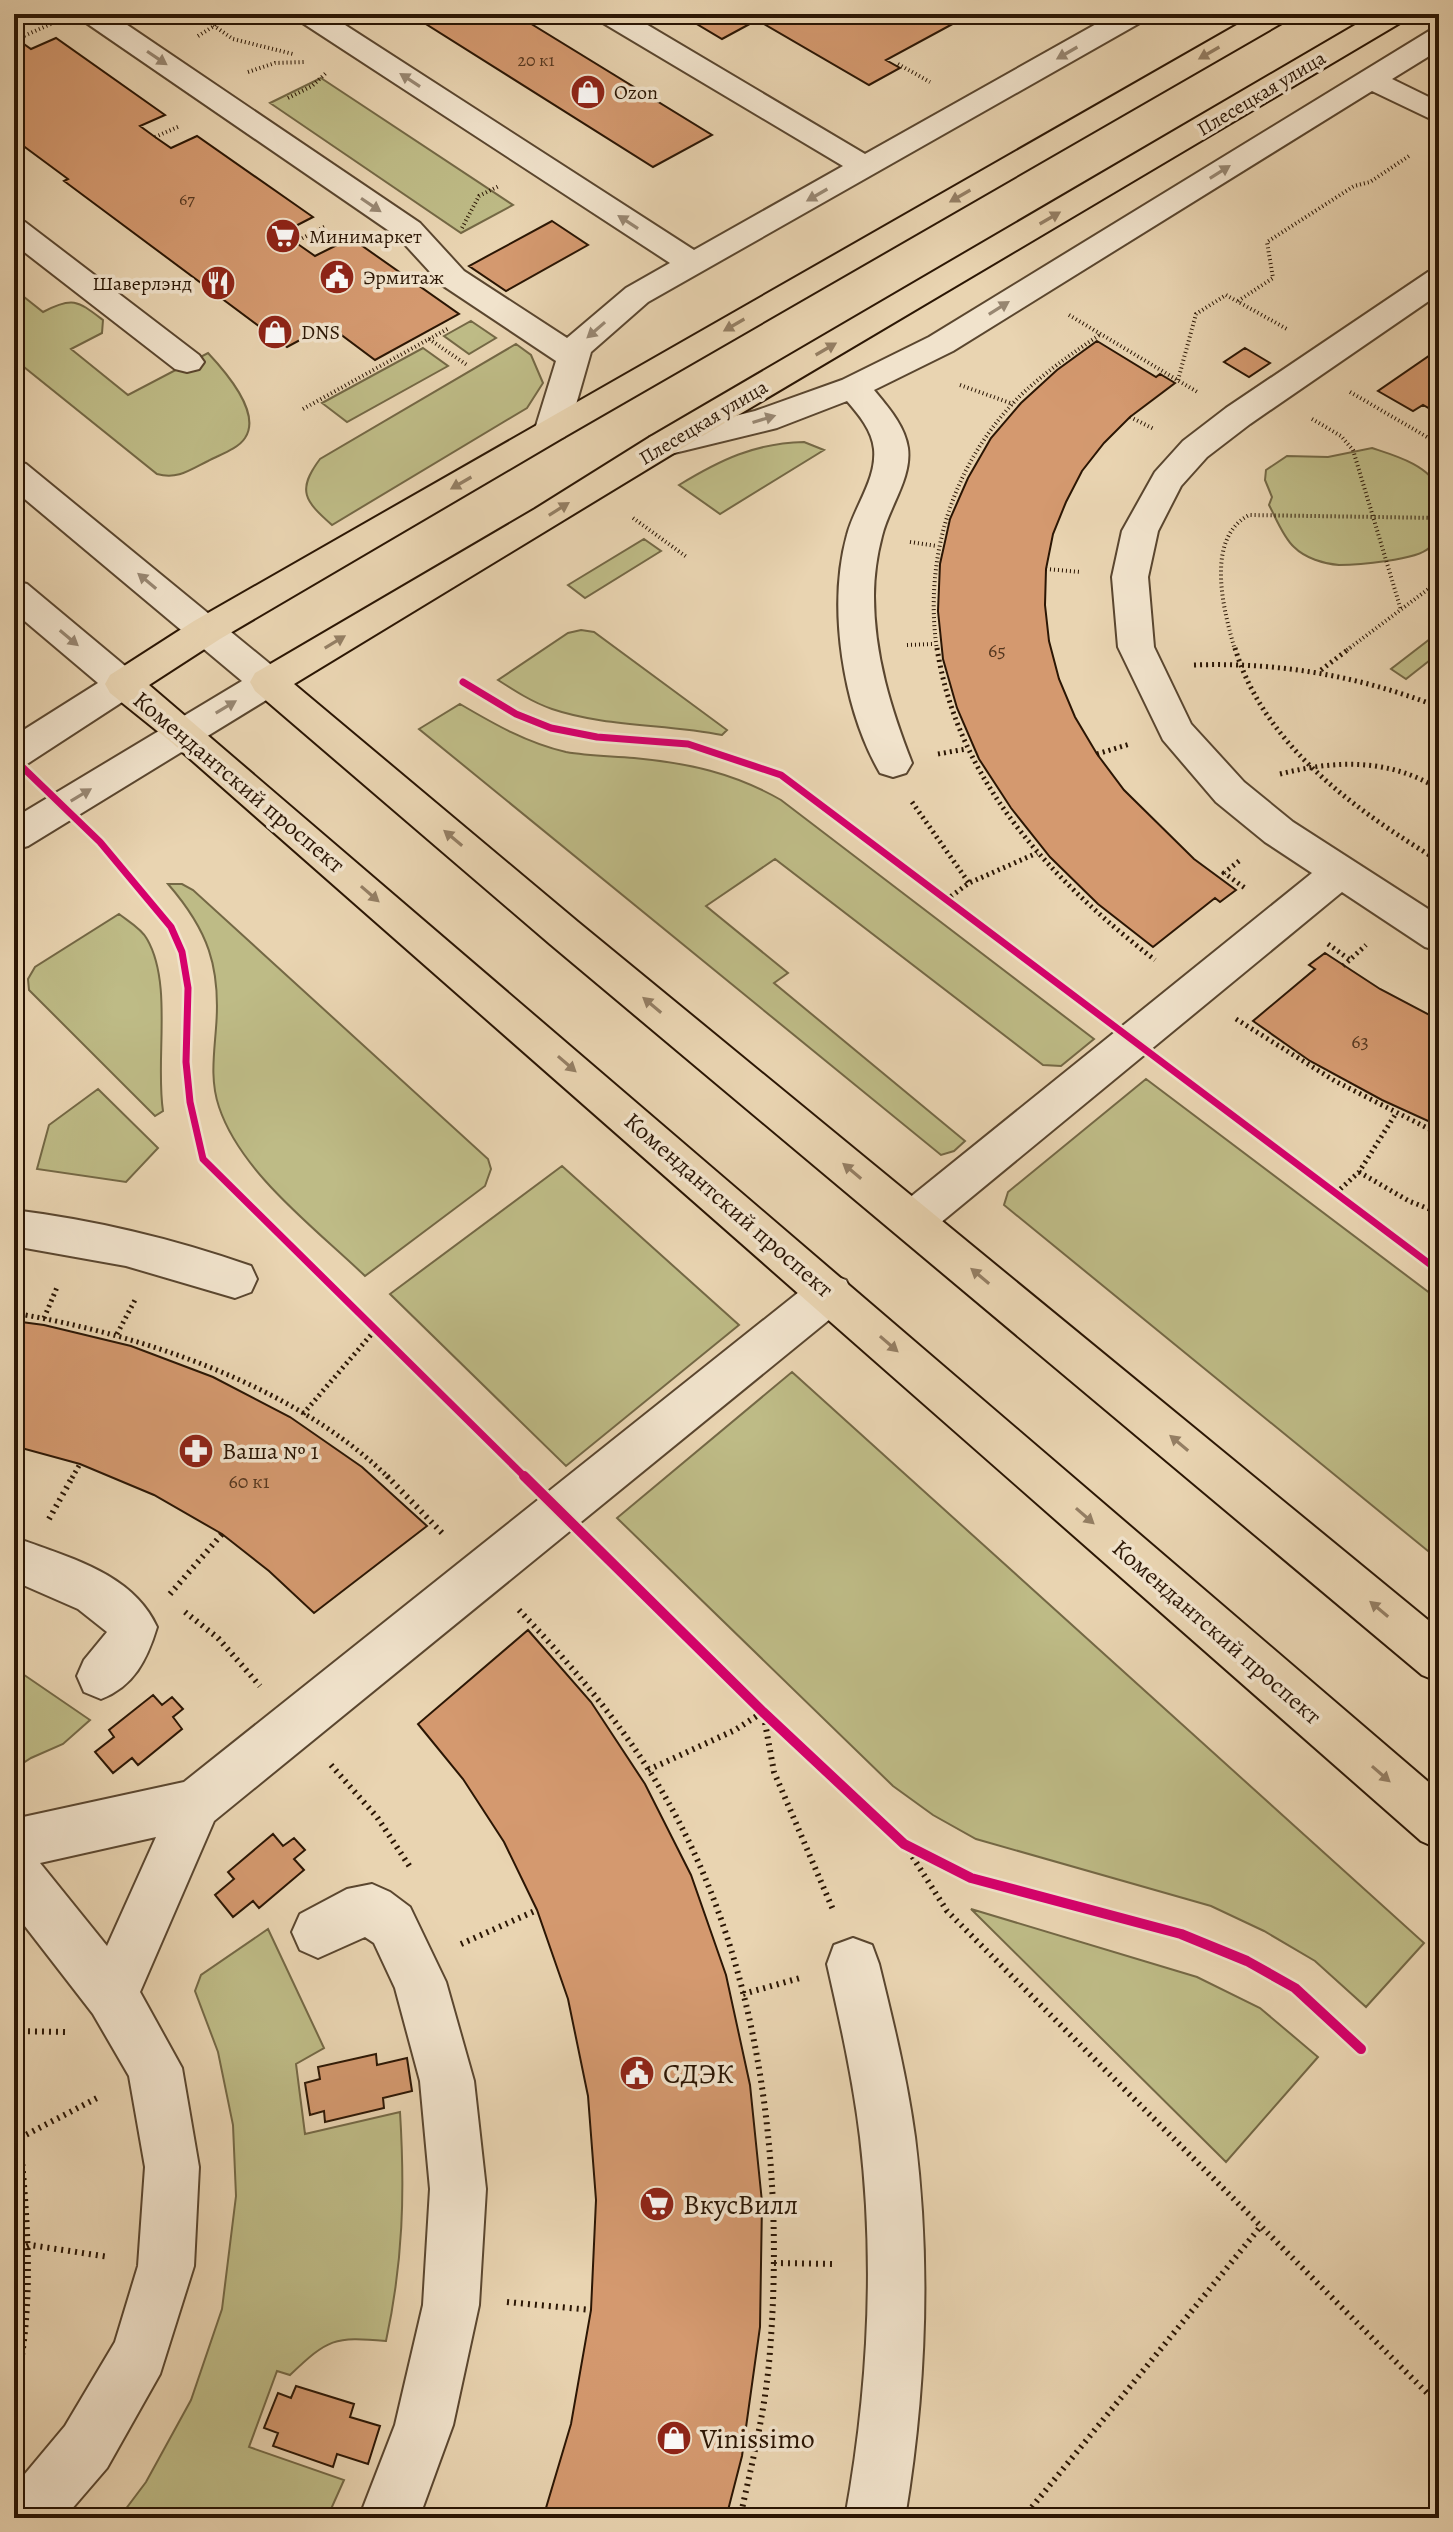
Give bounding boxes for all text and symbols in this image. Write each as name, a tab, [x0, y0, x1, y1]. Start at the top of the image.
street label: Плесецкая улица	[1192, 44, 1331, 143]
one-way arrow	[1056, 46, 1078, 60]
one-way arrow	[1198, 46, 1221, 60]
house number: 20 к1	[517, 48, 555, 72]
one-way arrow	[146, 50, 167, 65]
shop icon: Ozon	[569, 73, 607, 111]
one-way arrow	[399, 74, 421, 88]
place label: Ozon	[614, 79, 658, 106]
one-way arrow	[1209, 165, 1231, 179]
house number: 67	[179, 187, 195, 211]
one-way arrow	[806, 188, 828, 202]
one-way arrow	[949, 189, 971, 203]
one-way arrow	[361, 197, 382, 212]
one-way arrow	[1039, 211, 1061, 225]
one-way arrow	[617, 215, 639, 229]
supermarket icon: Минимаркет	[264, 217, 302, 255]
place label: Минимаркет	[309, 223, 422, 250]
public building icon: Эрмитаж	[318, 258, 356, 296]
restaurant icon: Шаверлэнд	[199, 264, 237, 302]
place label: Эрмитаж	[363, 264, 444, 291]
place label: Шаверлэнд	[92, 270, 192, 297]
one-way arrow	[988, 301, 1009, 316]
shop icon: DNS	[256, 313, 294, 351]
one-way arrow	[723, 318, 745, 332]
place label: DNS	[301, 319, 340, 346]
one-way arrow	[586, 321, 605, 339]
one-way arrow	[814, 342, 837, 356]
street label: Плесецкая улица	[634, 373, 773, 472]
one-way arrow	[753, 413, 777, 425]
one-way arrow	[450, 476, 472, 490]
one-way arrow	[548, 503, 570, 517]
one-way arrow	[137, 573, 157, 589]
one-way arrow	[58, 629, 78, 646]
one-way arrow	[324, 635, 347, 649]
house number: 65	[988, 637, 1006, 664]
street label: Комендантский проспект	[126, 684, 352, 880]
one-way arrow	[215, 700, 237, 714]
one-way arrow	[70, 789, 92, 803]
one-way arrow	[443, 830, 463, 847]
one-way arrow	[360, 885, 380, 902]
one-way arrow	[642, 997, 662, 1014]
house number: 63	[1351, 1028, 1369, 1055]
one-way arrow	[556, 1055, 576, 1072]
street label: Комендантский проспект	[618, 1105, 841, 1305]
one-way arrow	[843, 1163, 863, 1180]
one-way arrow	[970, 1268, 990, 1285]
one-way arrow	[879, 1335, 898, 1353]
pharmacy icon: Ваша № 1	[177, 1432, 215, 1470]
place label: Ваша № 1	[222, 1435, 319, 1467]
one-way arrow	[1170, 1435, 1190, 1452]
house number: 60 к1	[228, 1468, 270, 1495]
one-way arrow	[1075, 1506, 1094, 1524]
street label: Комендантский проспект	[1106, 1532, 1329, 1732]
one-way arrow	[1369, 1602, 1389, 1618]
one-way arrow	[1371, 1765, 1391, 1782]
public building icon: СДЭК	[618, 2054, 656, 2092]
place label: СДЭК	[663, 2055, 734, 2093]
supermarket icon: ВкусВилл	[638, 2185, 676, 2223]
place label: ВкусВилл	[683, 2186, 798, 2224]
shop icon: Vinissimo	[655, 2419, 693, 2457]
place label: Vinissimo	[699, 2420, 815, 2458]

